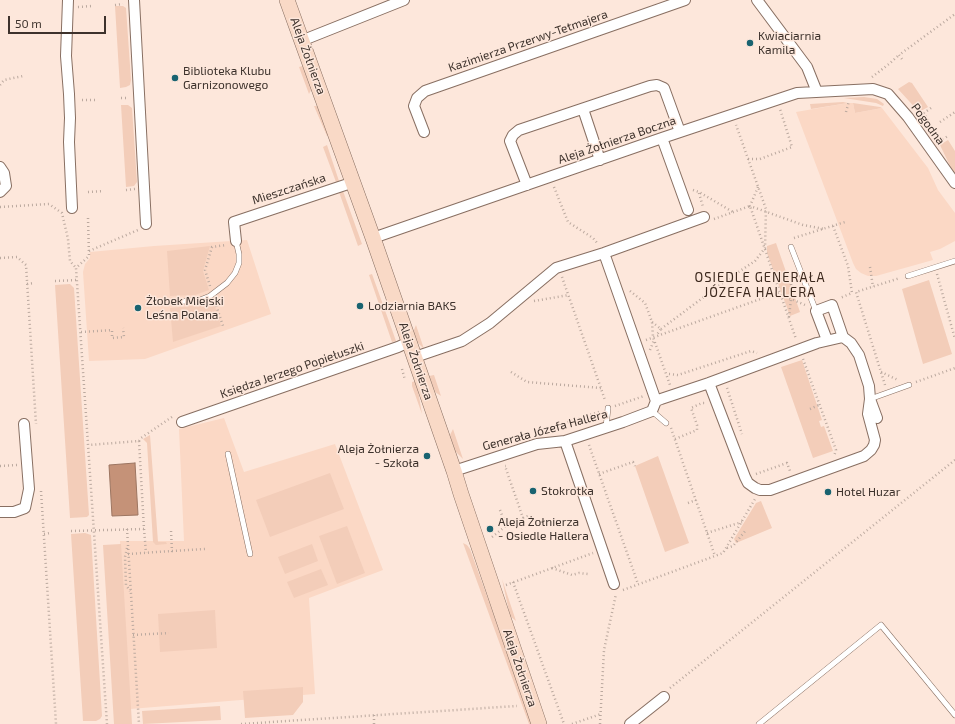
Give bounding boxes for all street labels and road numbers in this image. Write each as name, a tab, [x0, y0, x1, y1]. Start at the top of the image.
street label: Kazimierza Przerwy-Tetmajera	[446, 7, 610, 75]
street label: Aleja Żołnierza	[287, 15, 329, 97]
street label: Pogodna	[908, 100, 948, 148]
street label: Aleja Żołnierza Boczna	[556, 113, 678, 167]
street label: Mieszczańska	[250, 170, 328, 208]
street label: Aleja Żołnierza	[396, 320, 436, 402]
street label: Księdza Jerzego Popiełuszki	[218, 339, 366, 401]
street label: Generała Józefa Hallera	[481, 406, 609, 454]
street label: Aleja Żołnierza	[500, 627, 540, 709]

